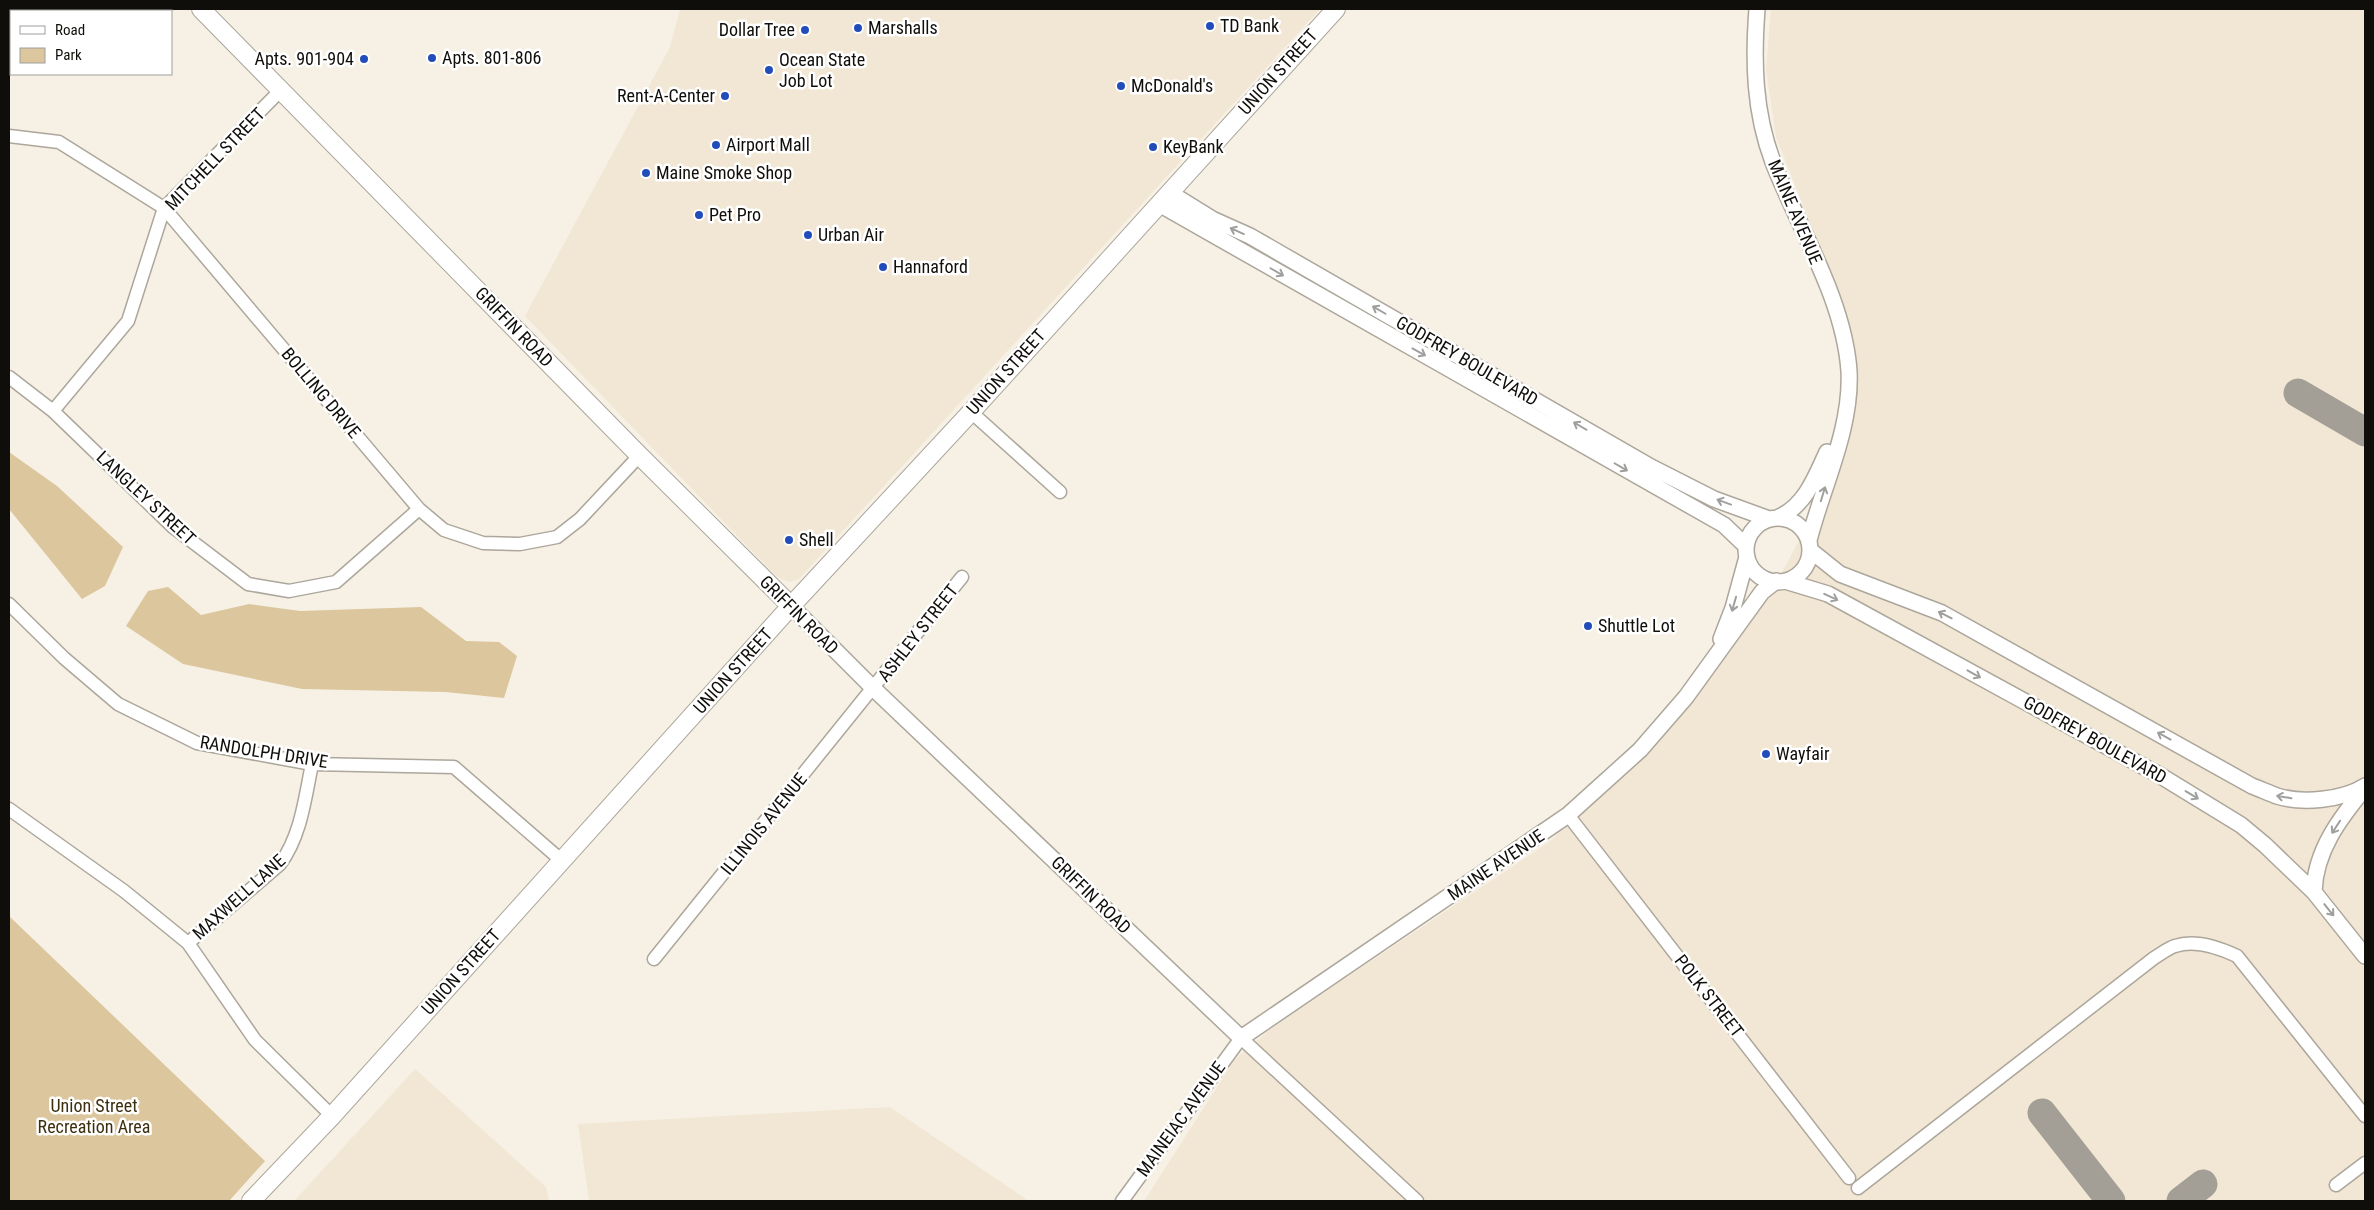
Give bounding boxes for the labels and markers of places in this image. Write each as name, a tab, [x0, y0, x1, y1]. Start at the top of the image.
place label: TD Bank	[1220, 15, 1279, 36]
place label: Marshalls	[868, 17, 938, 38]
place label: Dollar Tree	[719, 19, 795, 40]
marker: TD Bank	[1204, 20, 1216, 32]
marker: Marshalls	[852, 22, 864, 34]
marker: Dollar Tree	[799, 24, 811, 36]
place label: Apts. 801-806	[442, 47, 541, 68]
place label: Apts. 901-904	[255, 48, 354, 69]
place label: Ocean State Job Lot	[779, 49, 865, 91]
marker: Apts. 801-806	[426, 52, 438, 64]
marker: Apts. 901-904	[358, 53, 370, 65]
marker: Ocean State Job Lot	[763, 64, 775, 76]
place label: McDonald's	[1131, 75, 1213, 96]
marker: McDonald's	[1115, 80, 1127, 92]
place label: Rent-A-Center	[617, 85, 716, 106]
marker: Rent-A-Center	[719, 90, 731, 102]
place label: Airport Mall	[726, 134, 810, 155]
place label: KeyBank	[1163, 136, 1224, 157]
marker: Airport Mall	[710, 139, 722, 151]
marker: KeyBank	[1147, 141, 1159, 153]
place label: Maine Smoke Shop	[656, 162, 792, 183]
marker: Maine Smoke Shop	[640, 167, 652, 179]
place label: Pet Pro	[709, 204, 761, 225]
marker: Pet Pro	[693, 209, 705, 221]
place label: Urban Air	[818, 224, 884, 245]
marker: Urban Air	[802, 229, 814, 241]
place label: Hannaford	[893, 256, 968, 277]
marker: Hannaford	[877, 261, 889, 273]
place label: Shell	[799, 529, 834, 550]
marker: Shell	[783, 534, 795, 546]
place label: Shuttle Lot	[1598, 615, 1675, 636]
marker: Shuttle Lot	[1582, 620, 1594, 632]
place label: Wayfair	[1776, 743, 1830, 764]
marker: Wayfair	[1760, 748, 1772, 760]

